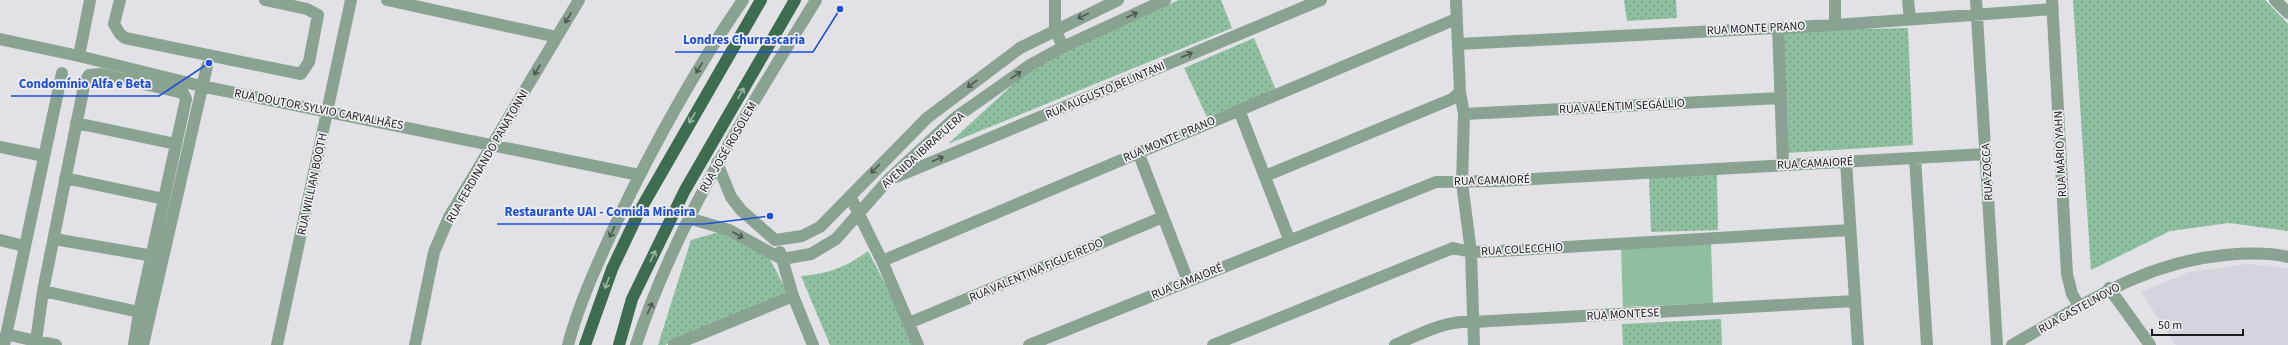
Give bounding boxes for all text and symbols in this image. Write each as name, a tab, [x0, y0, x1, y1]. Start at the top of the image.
one-way arrow	[1125, 11, 1137, 18]
one-way arrow	[563, 12, 571, 24]
one-way arrow	[1077, 13, 1089, 20]
street label: RUA MONTE PRANO	[1706, 17, 1806, 40]
callout: Londres Churrascaria	[675, 27, 813, 52]
text: Londres Churrascaria	[683, 31, 805, 49]
one-way arrow	[1181, 51, 1193, 59]
street label: RUA AUGUSTO BELINTANI	[1043, 58, 1168, 123]
one-way arrow	[694, 62, 702, 74]
one-way arrow	[532, 64, 540, 76]
callout: Condomínio Alfa e Beta	[11, 71, 159, 96]
one-way arrow	[1011, 71, 1022, 79]
text: Condomínio Alfa e Beta	[19, 75, 151, 93]
one-way arrow	[967, 79, 978, 88]
street label: RUA DOUTOR SYLVIO CARVALHÃES	[233, 85, 405, 134]
street label: RUA FERDINANDO PANATONNI	[442, 86, 533, 226]
one-way arrow	[737, 87, 745, 99]
street label: RUA VALENTIM SEGÁLLIO	[1559, 95, 1685, 118]
street label: RUA JOSÉ ROSOLEM	[696, 99, 761, 196]
street label: AVENIDA IBIRAPUERA	[878, 108, 969, 192]
street label: RUA MÁRIO YAHN	[2050, 110, 2071, 198]
one-way arrow	[687, 112, 695, 124]
street label: RUA MONTE PRANO	[1120, 112, 1218, 167]
street label: RUA WILLIAN BOOTH	[293, 131, 332, 237]
street label: RUA ZOCCA	[1977, 142, 1997, 201]
street label: RUA CAMAIORÉ	[1777, 153, 1854, 174]
one-way arrow	[932, 155, 944, 162]
one-way arrow	[870, 164, 880, 174]
street label: RUA CAMAIORÉ	[1454, 171, 1530, 190]
callout: Restaurante UAI - Comida Mineira	[497, 199, 704, 224]
text: Restaurante UAI - Comida Mineira	[505, 203, 696, 221]
one-way arrow	[608, 226, 615, 238]
one-way arrow	[732, 232, 744, 239]
street label: RUA VALENTINA FIGUEIREDO	[966, 234, 1106, 306]
street label: RUA COLECCHIO	[1481, 239, 1564, 260]
one-way arrow	[650, 251, 657, 263]
street label: RUA CAMAIORÉ	[1149, 259, 1226, 304]
one-way arrow	[602, 277, 610, 289]
street label: RUA CASTELNOVO	[2035, 279, 2123, 338]
one-way arrow	[646, 303, 654, 315]
street label: RUA MONTESE	[1586, 304, 1660, 325]
scale bar	[2152, 311, 2243, 337]
text: 50 m	[2158, 317, 2182, 334]

